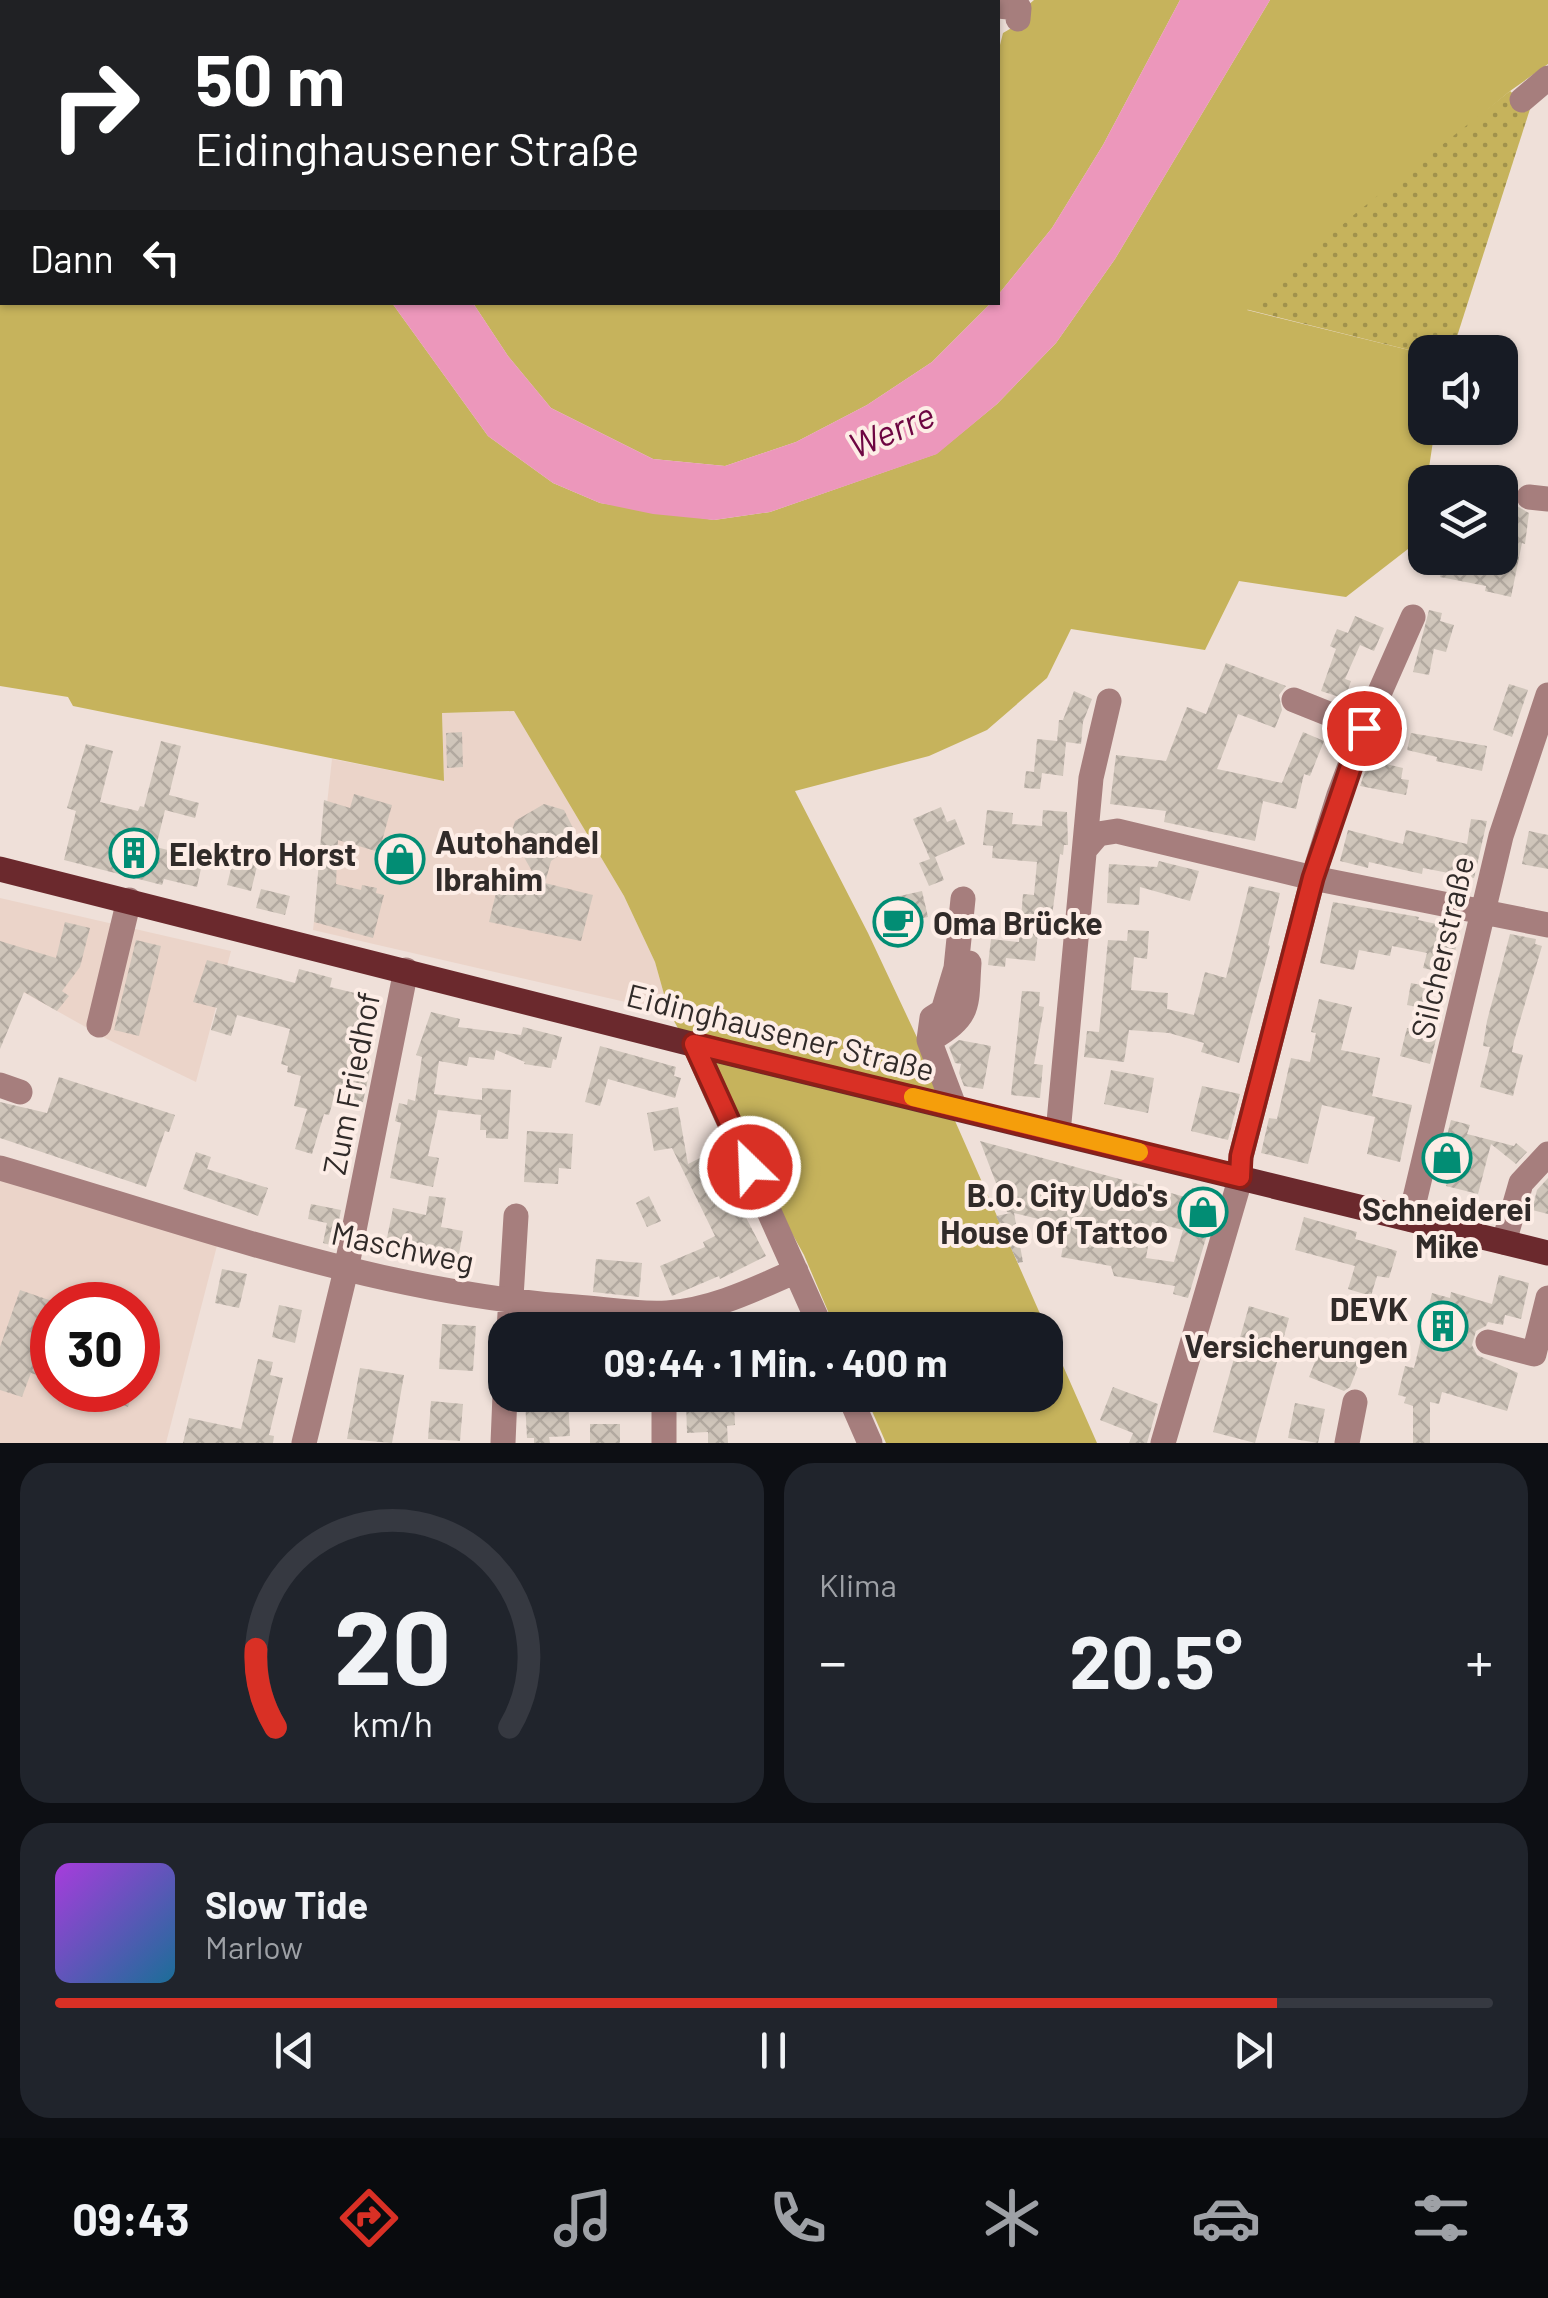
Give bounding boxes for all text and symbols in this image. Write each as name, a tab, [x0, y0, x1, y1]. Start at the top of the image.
text: 50 m	[195, 36, 345, 120]
icon: right	[30, 40, 160, 170]
text: Eidinghausener Straße	[195, 121, 639, 175]
icon: left	[134, 230, 189, 285]
text: Dann	[30, 235, 114, 281]
map controls	[1408, 335, 1518, 575]
button: sound	[1408, 335, 1518, 445]
water label: Werre	[842, 392, 940, 466]
button: layers	[1408, 465, 1518, 575]
pin	[1322, 686, 1407, 771]
icon: arrive	[1337, 701, 1392, 756]
place label: Autohandel Ibrahim	[435, 822, 599, 897]
building icon: Elektro Horst	[108, 827, 160, 879]
shop icon: Autohandel Ibrahim	[374, 833, 426, 885]
place label: Elektro Horst	[169, 834, 356, 872]
street label: Silcherstraße	[1402, 852, 1480, 1042]
cafe icon: Oma Brücke	[872, 896, 924, 948]
place label: Oma Brücke	[933, 903, 1103, 941]
street label: Eidinghausener Straße	[623, 974, 939, 1088]
street label: Zum Friedhof	[314, 988, 386, 1178]
position arrow	[698, 1115, 802, 1219]
shop icon: Schneiderei Mike	[1421, 1132, 1473, 1184]
place label: B.O. City Udo's House Of Tattoo	[940, 1175, 1168, 1250]
shop icon: B.O. City Udo's House Of Tattoo	[1177, 1186, 1229, 1238]
place label: Schneiderei Mike	[1362, 1189, 1532, 1264]
street label: Maschweg	[328, 1212, 478, 1280]
speed limit sign: 30	[30, 1282, 160, 1412]
place label: DEVK Versicherungen	[1184, 1289, 1408, 1364]
building icon: DEVK Versicherungen	[1417, 1300, 1469, 1352]
text: 09:44 · 1 Min. · 400 m	[603, 1339, 948, 1385]
text: Klima	[819, 1565, 897, 1603]
text: 20	[333, 1581, 451, 1706]
text: 20.5°	[1069, 1614, 1243, 1704]
text: −	[819, 1627, 847, 1693]
text: +	[1465, 1627, 1493, 1693]
text: km/h	[352, 1701, 432, 1744]
text: Slow Tide	[205, 1881, 368, 1927]
text: Marlow	[205, 1927, 303, 1965]
icon: previous	[267, 2023, 322, 2078]
icon: pause	[746, 2023, 801, 2078]
icon: next	[1226, 2023, 1281, 2078]
icon: directions	[334, 2183, 404, 2253]
icon: music	[548, 2183, 618, 2253]
icon: phone	[763, 2183, 833, 2253]
icon: climate	[977, 2183, 1047, 2253]
icon: car	[1191, 2183, 1261, 2253]
icon: filters	[1406, 2183, 1476, 2253]
text: 09:43	[72, 2191, 190, 2245]

